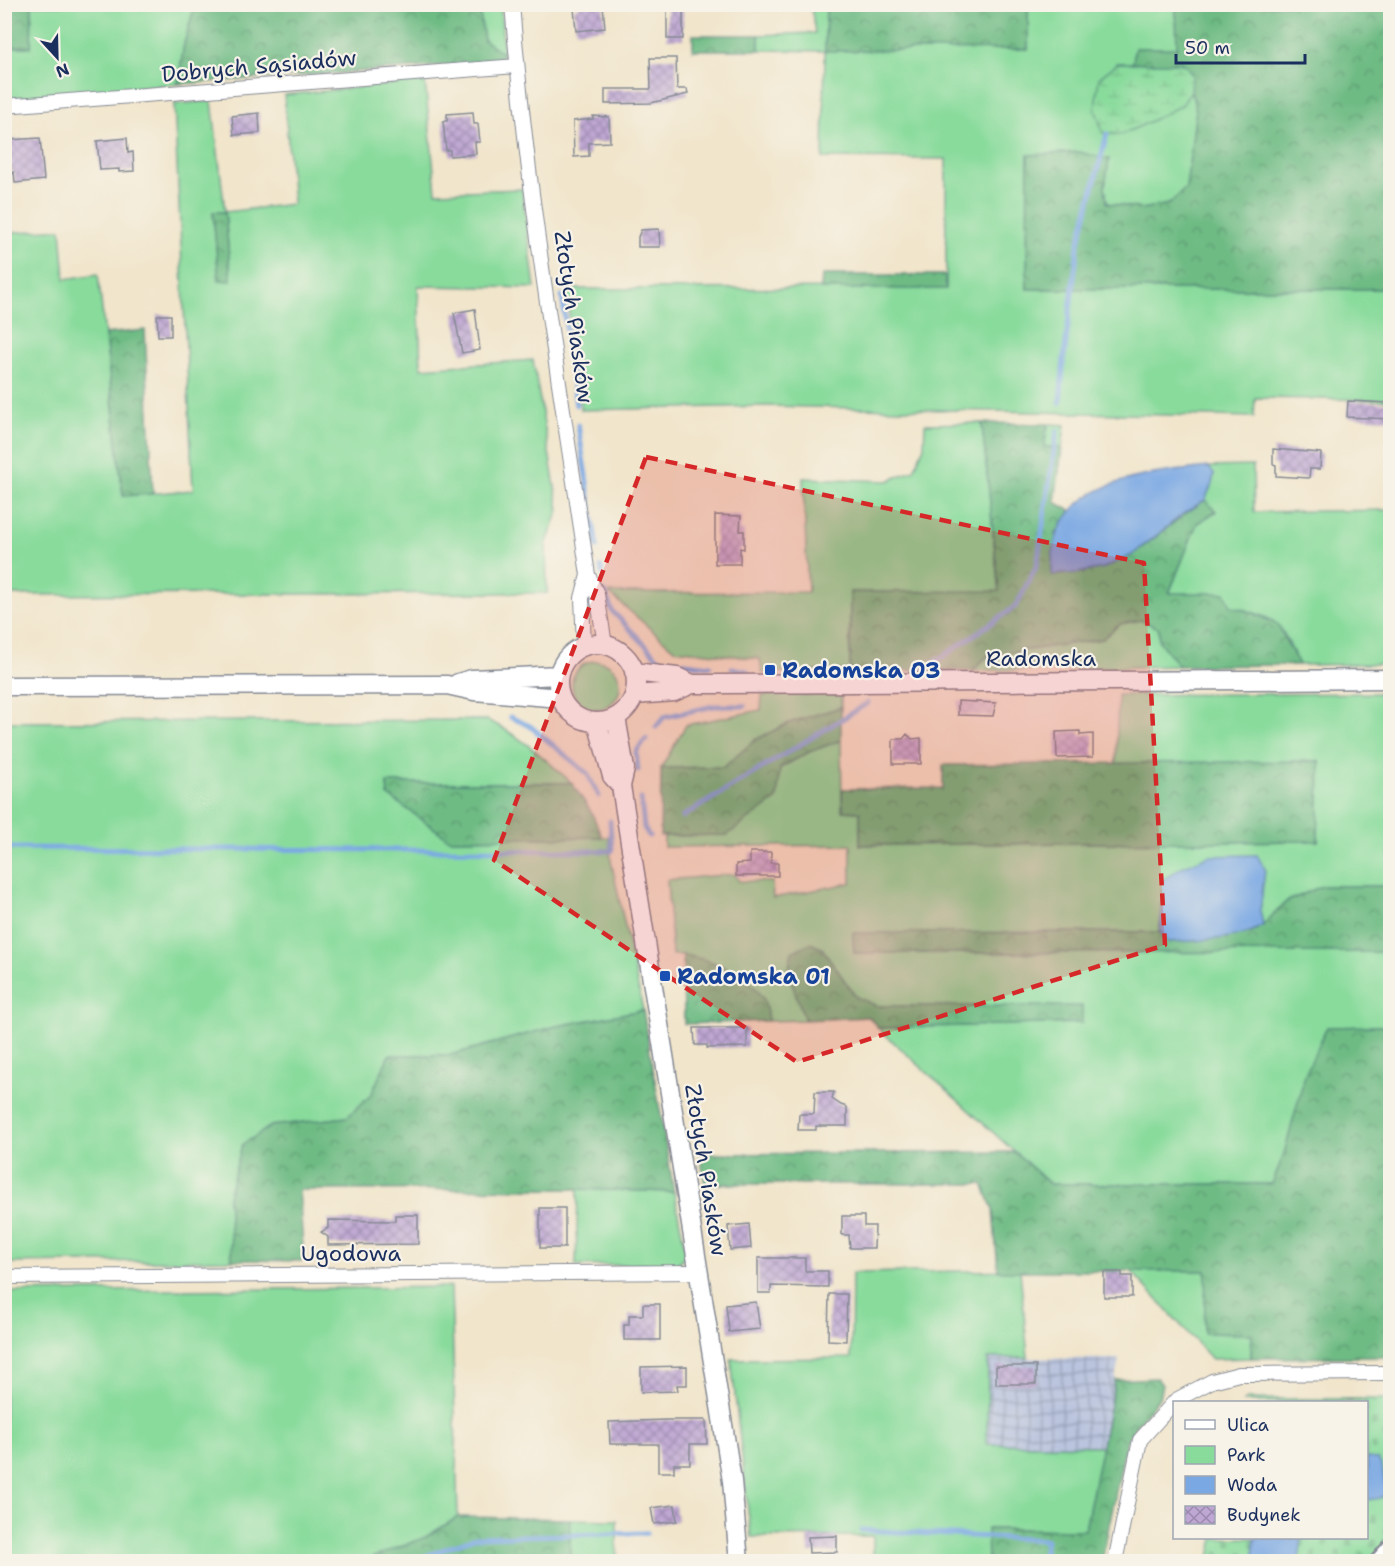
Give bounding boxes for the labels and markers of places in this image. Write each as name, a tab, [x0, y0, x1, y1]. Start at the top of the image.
place label: Radomska 03	[782, 656, 940, 685]
marker: Radomska 03	[763, 663, 777, 677]
place label: Radomska 01	[677, 962, 830, 991]
marker: Radomska 01	[658, 969, 672, 983]

